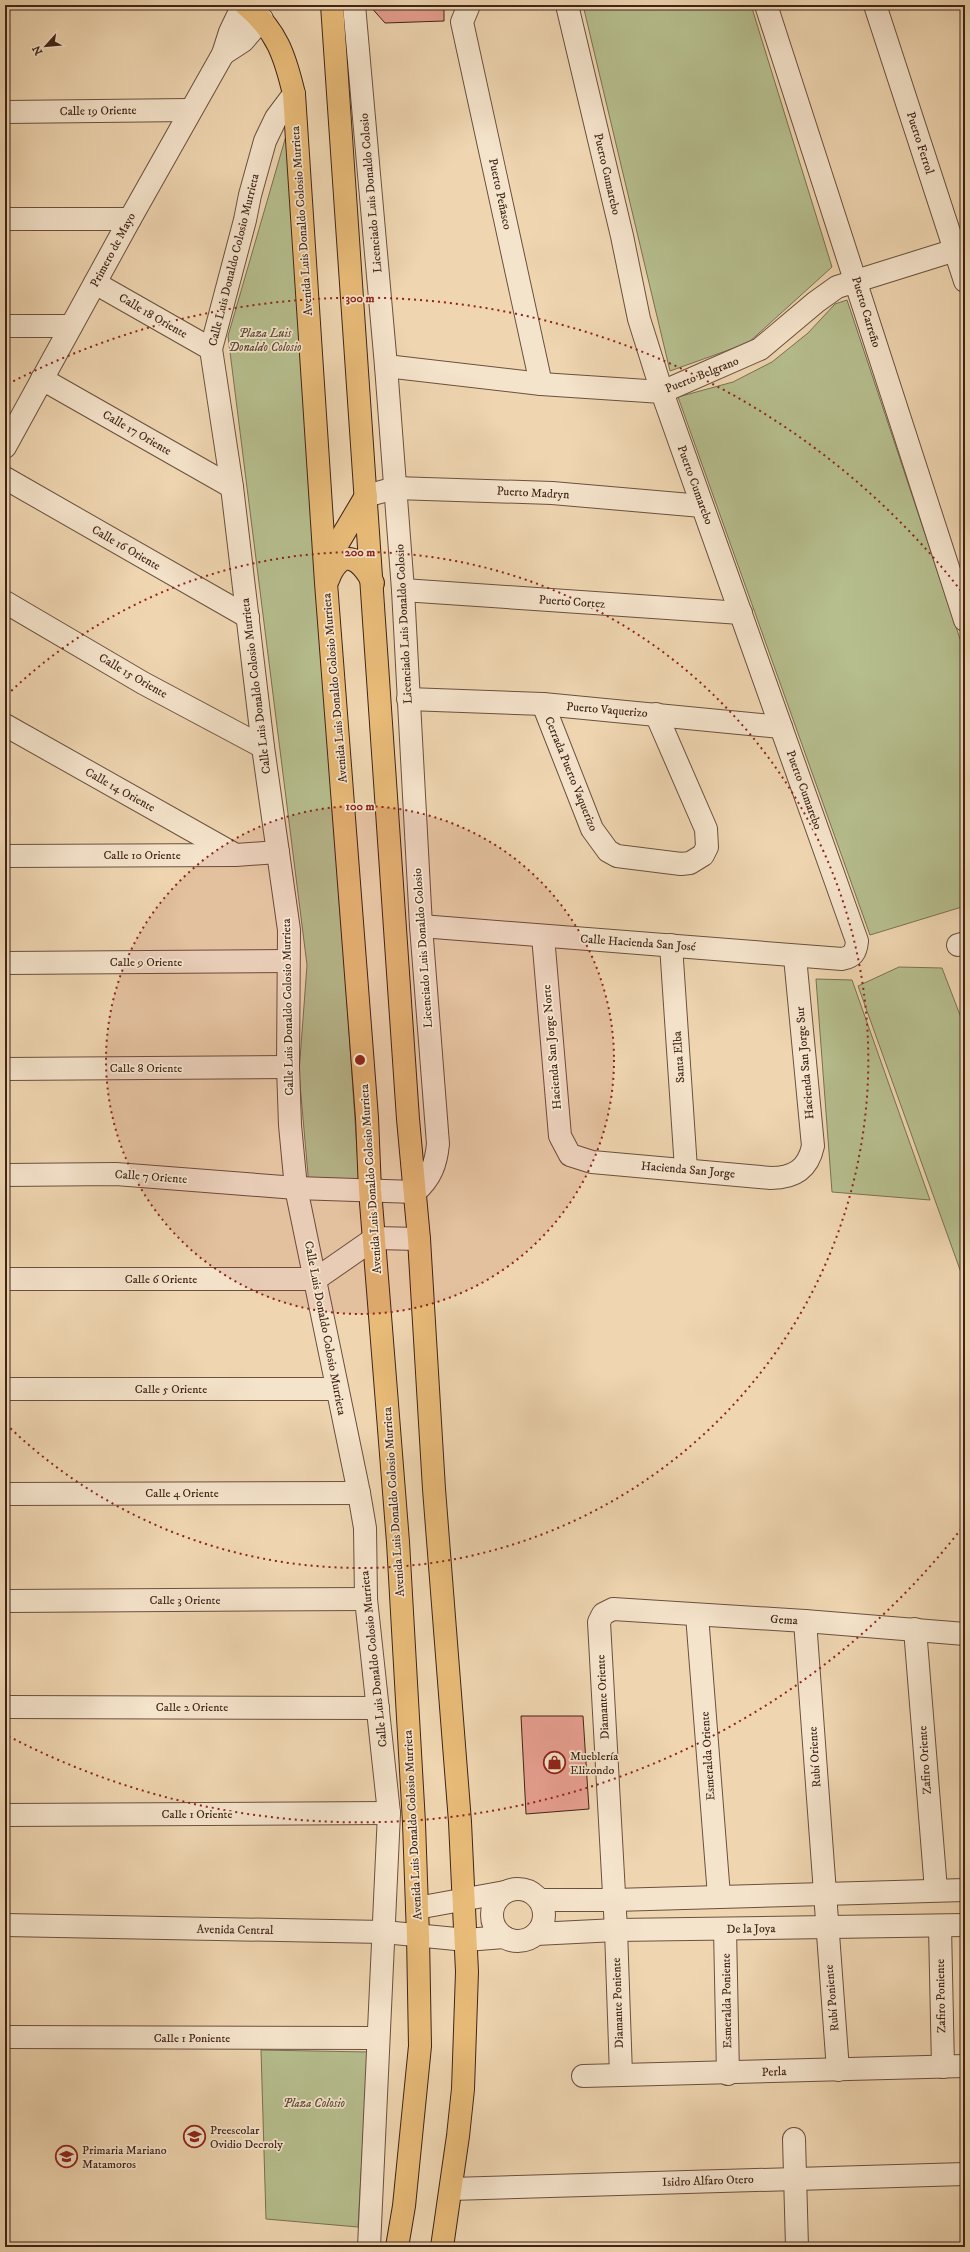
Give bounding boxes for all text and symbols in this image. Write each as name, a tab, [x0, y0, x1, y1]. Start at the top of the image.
north arrow	[26, 26, 66, 66]
text: N	[30, 43, 46, 57]
street label: Calle 19 Oriente	[59, 103, 137, 119]
street label: Puerto Ferrol	[903, 110, 937, 177]
street label: Licenciado Luis Donaldo Colosio	[357, 112, 385, 273]
street label: Avenida Luis Donaldo Colosio Murrieta	[288, 125, 316, 316]
street label: Puerto Cumarebo	[590, 132, 624, 216]
street label: Puerto Peñasco	[485, 157, 515, 231]
street label: Calle Luis Donaldo Colosio Murrieta	[205, 171, 263, 348]
street label: Primero de Mayo	[87, 210, 139, 290]
street label: Puerto Carreño	[848, 275, 884, 349]
street label: Calle 18 Oriente	[116, 290, 190, 342]
text: 300 m	[346, 291, 374, 306]
park label: Plaza Luis Donaldo Colosio	[228, 326, 302, 355]
street label: Puerto Belgrano	[663, 353, 741, 397]
street label: Calle 17 Oriente	[100, 407, 174, 459]
street label: Puerto Cumarebo	[674, 443, 716, 527]
street label: Puerto Madryn	[496, 484, 571, 502]
street label: Calle 16 Oriente	[89, 522, 163, 574]
street label: Licenciado Luis Donaldo Colosio	[392, 543, 416, 704]
text: 200 m	[345, 545, 375, 560]
street label: Avenida Luis Donaldo Colosio Murrieta	[319, 592, 351, 783]
street label: Puerto Cortez	[538, 592, 606, 612]
street label: Calle Luis Donaldo Colosio Murrieta	[238, 596, 274, 775]
street label: Calle 15 Oriente	[96, 650, 170, 702]
street label: Puerto Vaquerizo	[566, 699, 649, 721]
street label: Cerrada Puerto Vaquerizo	[541, 714, 601, 834]
street label: Puerto Cumarebo	[783, 748, 825, 832]
street label: Calle 14 Oriente	[82, 765, 158, 815]
text: 100 m	[346, 799, 374, 814]
street label: Calle 10 Oriente	[103, 848, 181, 863]
street label: Licenciado Luis Donaldo Colosio	[410, 867, 436, 1028]
street label: Calle Luis Donaldo Colosio Murrieta	[279, 917, 297, 1096]
street label: Calle Hacienda San José	[580, 931, 696, 955]
street label: Calle 9 Oriente	[110, 955, 182, 970]
street label: Hacienda San Jorge Norte	[539, 984, 565, 1110]
street label: Hacienda San Jorge Sur	[793, 1005, 817, 1120]
street label: Santa Elba	[670, 1030, 688, 1083]
centre of rings	[353, 1053, 367, 1067]
street label: Calle 8 Oriente	[110, 1061, 182, 1076]
street label: Avenida Luis Donaldo Colosio Murrieta	[357, 1083, 385, 1274]
street label: Hacienda San Jorge	[640, 1158, 736, 1182]
street label: Calle 7 Oriente	[114, 1167, 188, 1187]
street label: Calle Luis Donaldo Colosio Murrieta	[301, 1240, 349, 1417]
street label: Calle 6 Oriente	[125, 1272, 197, 1287]
street label: Calle 5 Oriente	[135, 1382, 207, 1397]
street label: Avenida Luis Donaldo Colosio Murrieta	[380, 1406, 408, 1597]
street label: Calle 4 Oriente	[145, 1486, 219, 1501]
street label: Calle Luis Donaldo Colosio Murrieta	[357, 1569, 391, 1748]
street label: Calle 3 Oriente	[150, 1593, 220, 1608]
street label: Gema	[770, 1612, 799, 1628]
street label: Diamante Oriente	[593, 1654, 613, 1740]
street label: Calle 2 Oriente	[156, 1700, 228, 1715]
street label: Esmeralda Oriente	[697, 1711, 719, 1801]
street label: Zafiro Oriente	[915, 1725, 935, 1795]
street label: Rubí Oriente	[805, 1726, 825, 1788]
street label: Avenida Luis Donaldo Colosio Murrieta	[400, 1729, 425, 1920]
place label: Mueblería Elizondo	[570, 1749, 619, 1778]
shop icon: Mueblería Elizondo	[542, 1750, 568, 1776]
street label: Calle 1 Oriente	[162, 1807, 232, 1822]
street label: De la Joya	[726, 1921, 776, 1937]
street label: Avenida Central	[196, 1922, 274, 1938]
street label: Esmeralda Poniente	[719, 1953, 735, 2049]
street label: Diamante Poniente	[609, 1957, 627, 2049]
street label: Zafiro Poniente	[933, 1959, 949, 2033]
street label: Rubí Poniente	[822, 1964, 842, 2032]
street label: Calle 1 Poniente	[154, 2031, 230, 2046]
street label: Perla	[761, 2064, 788, 2080]
park label: Plaza Colosio	[283, 2096, 346, 2111]
place label: Preescolar Ovidio Decroly	[210, 2123, 283, 2152]
school or university icon: Preescolar Ovidio Decroly	[181, 2124, 207, 2150]
place label: Primaria Mariano Matamoros	[82, 2143, 167, 2172]
school or university icon: Primaria Mariano Matamoros	[53, 2144, 79, 2170]
street label: Isidro Alfaro Otero	[662, 2172, 754, 2190]

